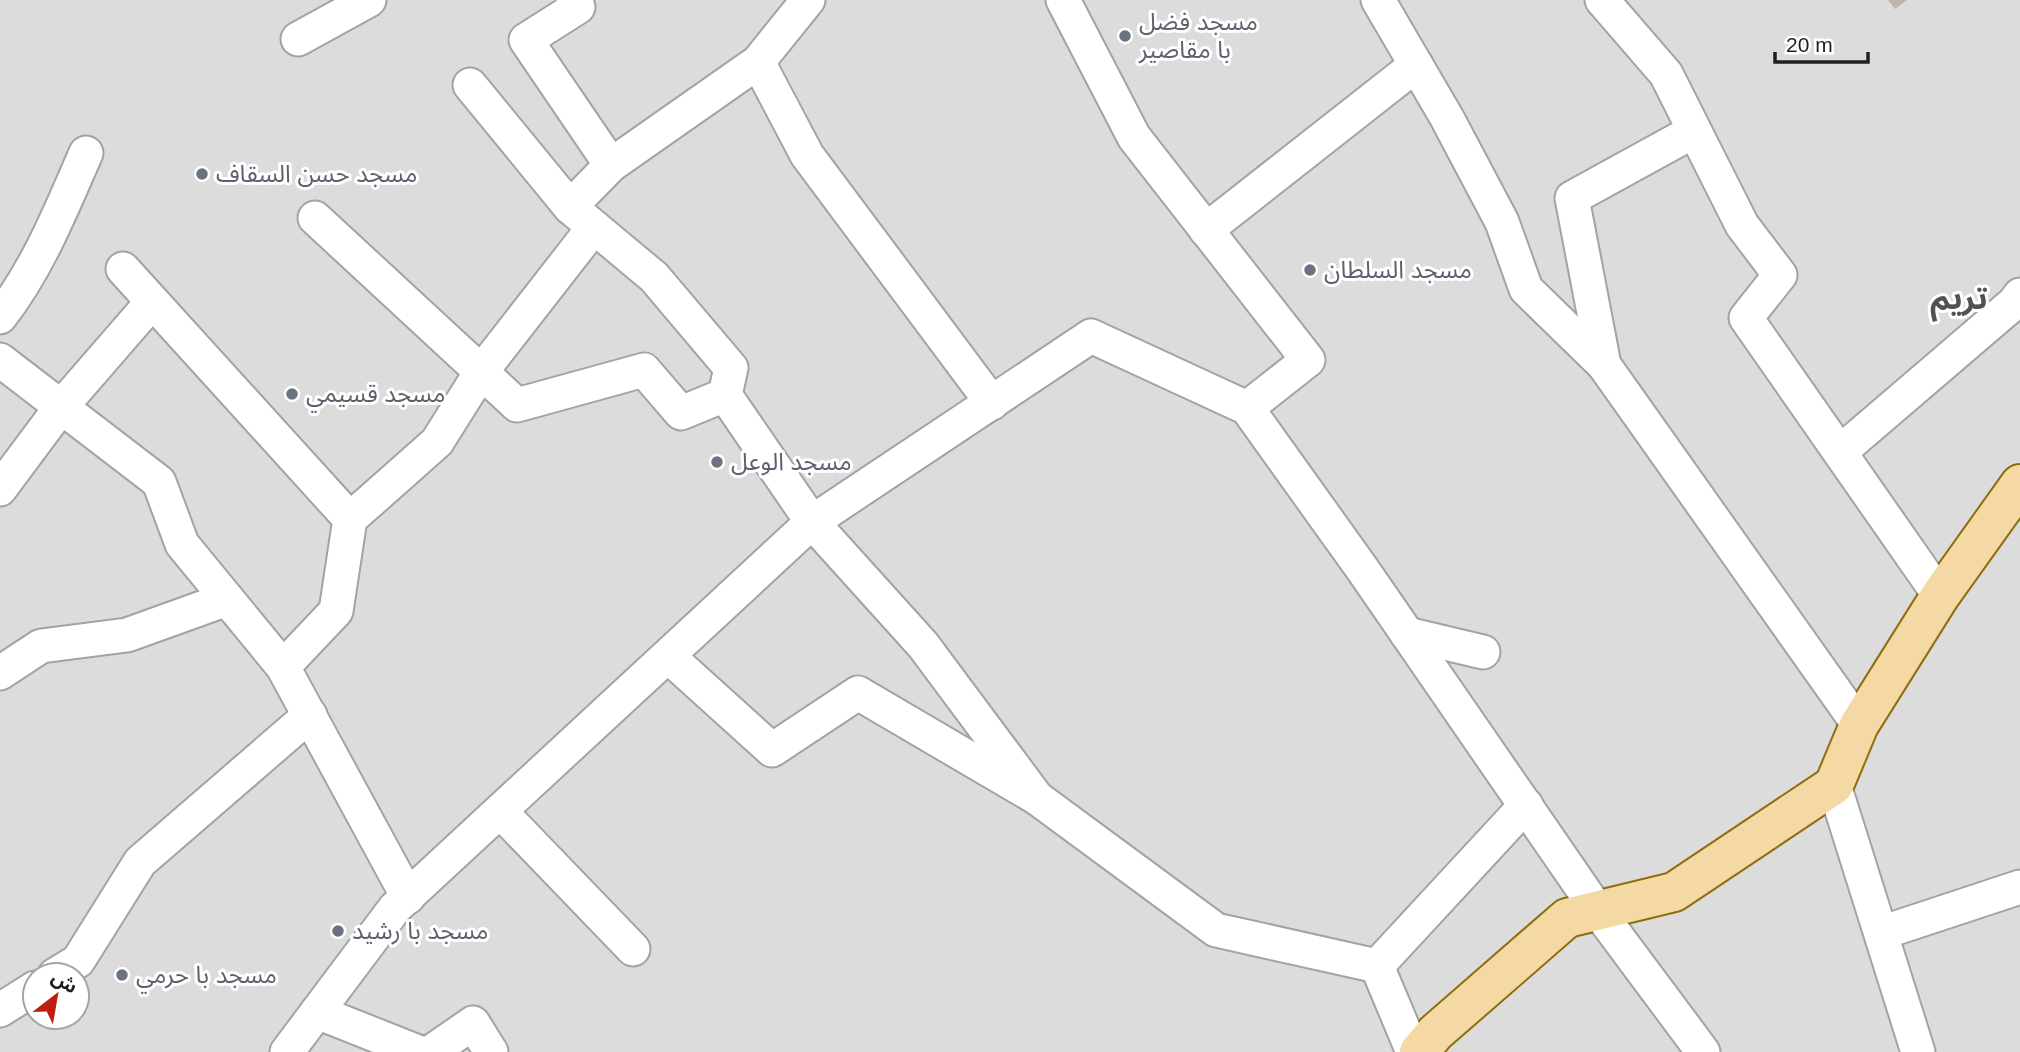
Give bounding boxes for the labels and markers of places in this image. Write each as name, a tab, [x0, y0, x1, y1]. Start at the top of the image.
place label: مسجد فضل با مقاصير	[1138, 8, 1258, 64]
marker: مسجد فضل با مقاصير	[1117, 28, 1133, 44]
place label: مسجد حسن السقاف	[216, 160, 417, 187]
marker: مسجد حسن السقاف	[194, 166, 210, 182]
place label: مسجد السلطان	[1324, 256, 1472, 284]
marker: مسجد السلطان	[1302, 262, 1318, 278]
place label: مسجد قسيمي	[306, 380, 445, 413]
marker: مسجد قسيمي	[284, 386, 300, 402]
place label: مسجد الوعل	[731, 448, 852, 476]
marker: مسجد الوعل	[709, 454, 725, 470]
place label: مسجد با رشيد	[352, 917, 488, 945]
marker: مسجد با رشيد	[330, 923, 346, 939]
place label: مسجد با حرمي	[136, 961, 277, 994]
marker: مسجد با حرمي	[114, 967, 130, 983]

